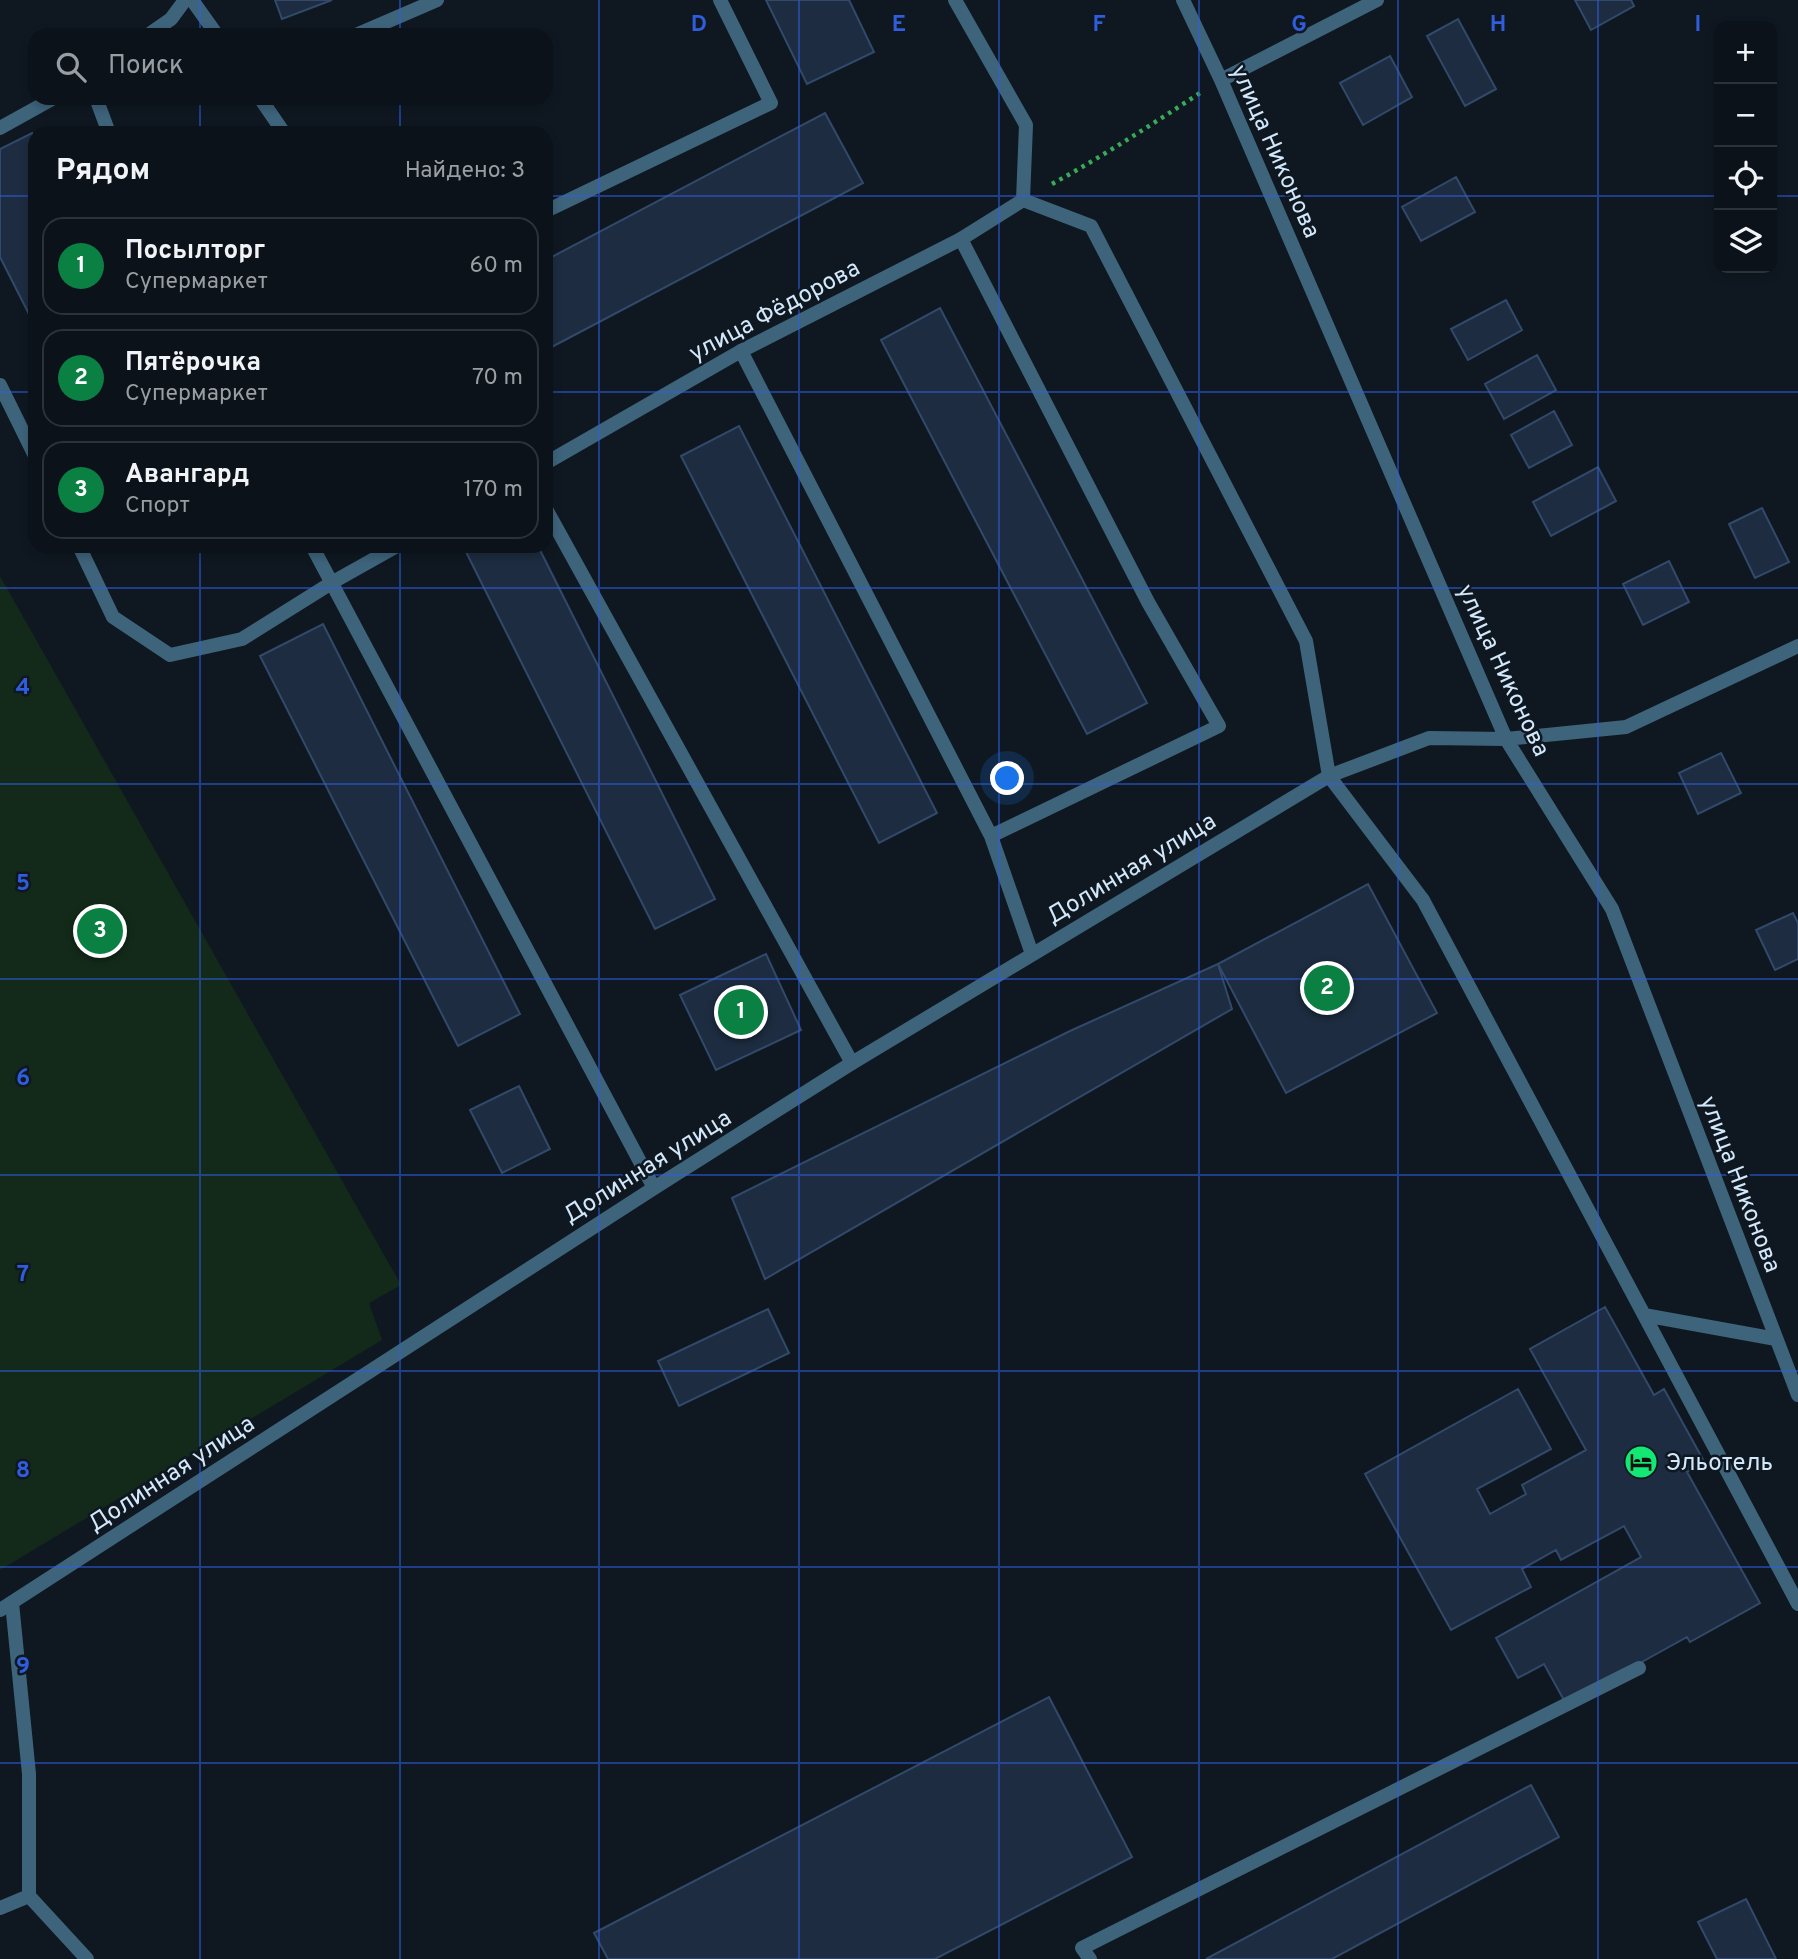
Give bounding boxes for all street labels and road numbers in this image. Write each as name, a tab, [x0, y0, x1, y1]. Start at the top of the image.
street label: улица Никонова	[1222, 60, 1326, 243]
street label: улица Фёдорова	[684, 254, 866, 369]
street label: улица Никонова	[1449, 580, 1555, 762]
street label: Долинная улица	[1042, 807, 1222, 932]
street label: улица Никонова	[1692, 1092, 1787, 1277]
street label: Долинная улица	[558, 1104, 738, 1231]
street label: Долинная улица	[83, 1410, 261, 1540]

